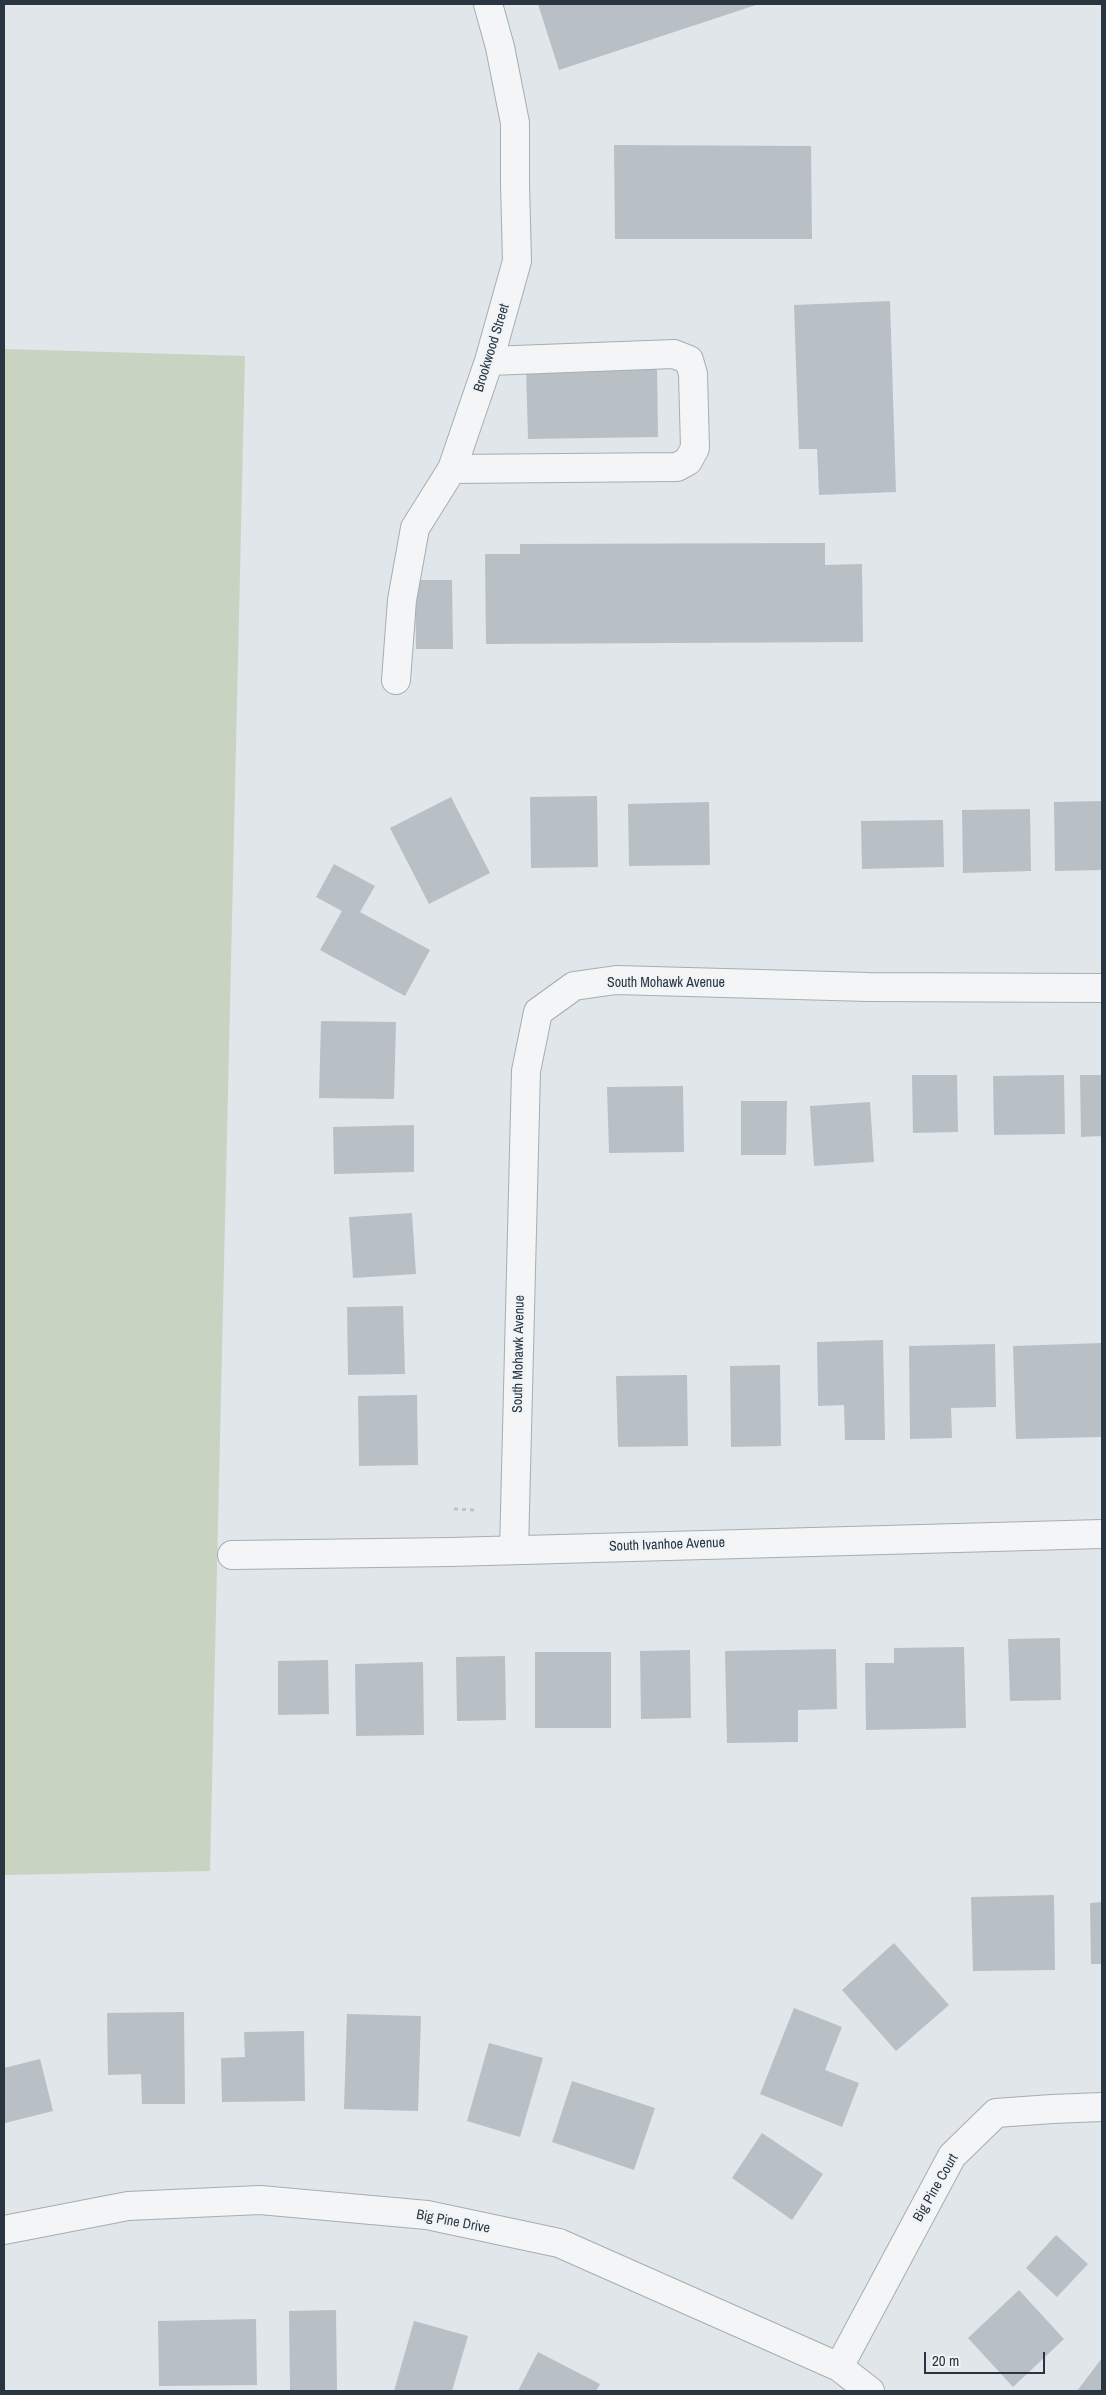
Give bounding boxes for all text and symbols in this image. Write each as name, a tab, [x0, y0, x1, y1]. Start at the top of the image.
street label: Brookwood Street	[471, 302, 513, 394]
street label: South Mohawk Avenue	[607, 975, 725, 991]
street label: South Mohawk Avenue	[510, 1295, 528, 1413]
street label: South Ivanhoe Avenue	[609, 1535, 725, 1555]
street label: Big Pine Court	[910, 2151, 962, 2225]
street label: Big Pine Drive	[415, 2207, 491, 2237]
scale bar	[926, 2342, 1047, 2374]
text: 20 m	[932, 2350, 959, 2371]

